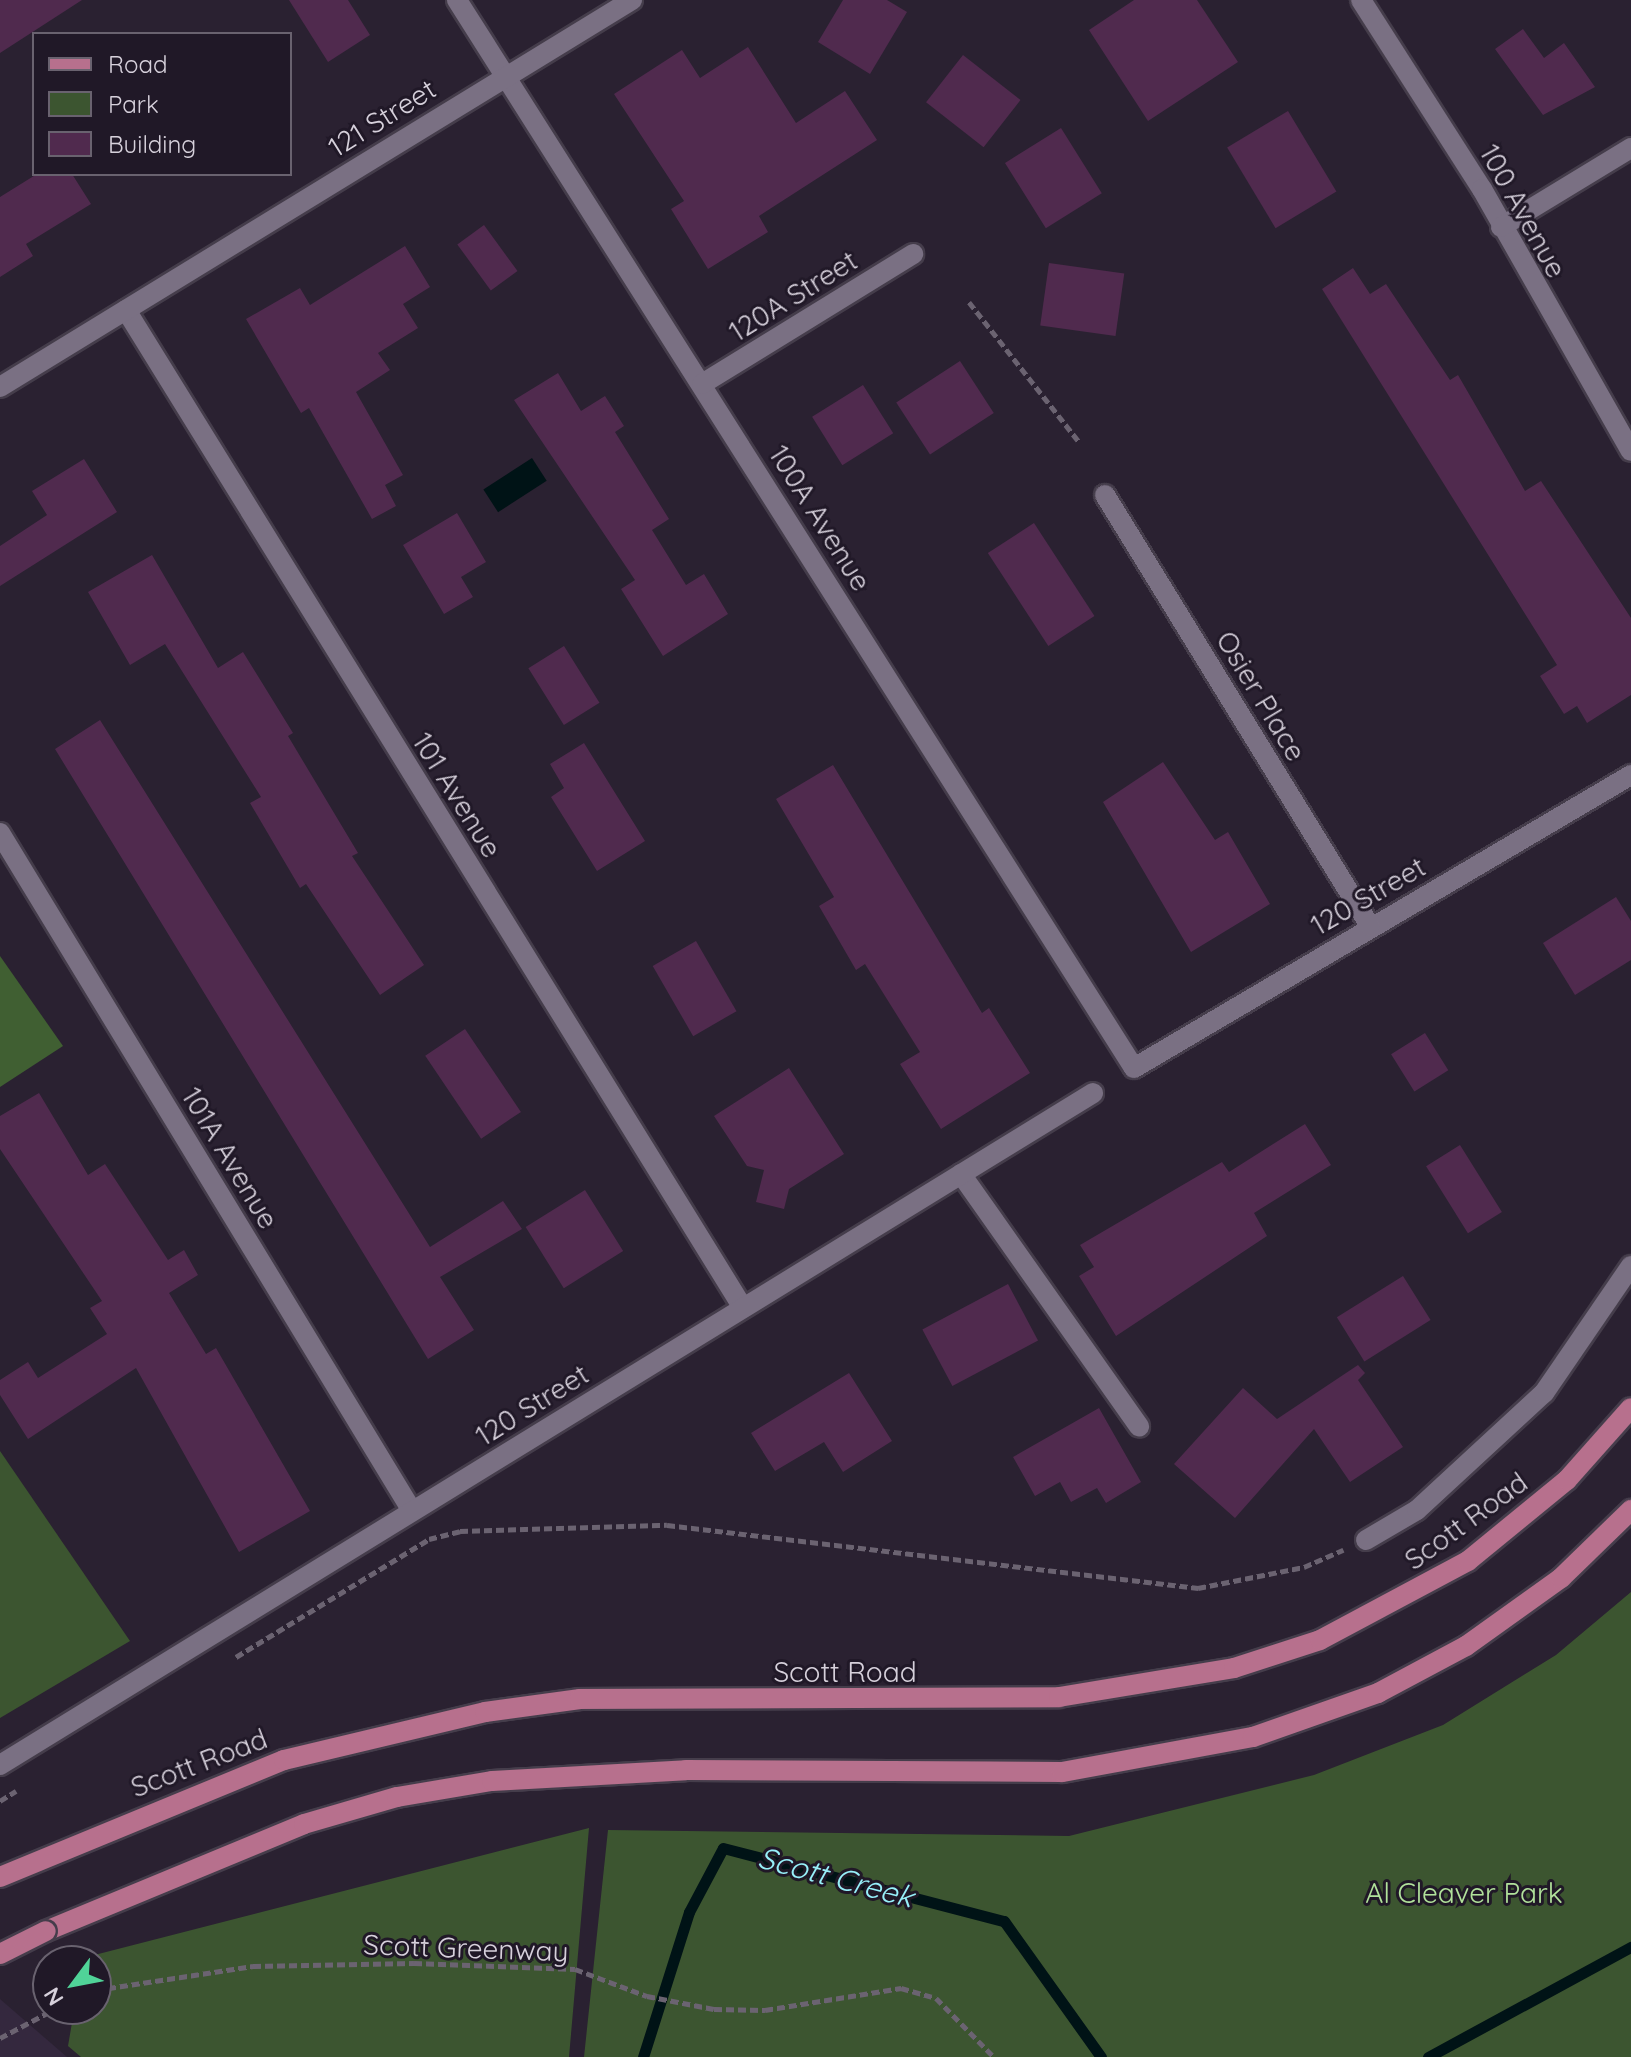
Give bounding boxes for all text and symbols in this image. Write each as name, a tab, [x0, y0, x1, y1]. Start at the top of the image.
legend	[32, 32, 292, 176]
text: Road	[108, 49, 168, 79]
street label: 121 Street	[322, 72, 442, 164]
text: Park	[108, 89, 159, 119]
text: Building	[108, 129, 196, 159]
street label: 100 Avenue	[1473, 139, 1573, 283]
street label: 120A Street	[723, 243, 863, 349]
street label: 100A Avenue	[762, 439, 878, 597]
street label: Osier Place	[1209, 625, 1313, 767]
street label: 101 Avenue	[405, 726, 509, 864]
street label: 120 Street	[1305, 850, 1431, 942]
street label: 101A Avenue	[175, 1081, 285, 1235]
street label: 120 Street	[469, 1357, 595, 1453]
street label: Scott Road	[1398, 1465, 1534, 1577]
street label: Scott Road	[773, 1655, 917, 1689]
street label: Scott Road	[126, 1722, 272, 1804]
water label: Scott Creek	[754, 1839, 918, 1915]
park label: Al Cleaver Park	[1365, 1876, 1563, 1910]
street label: Scott Greenway	[363, 1928, 569, 1968]
north arrow	[32, 1945, 112, 2025]
text: N	[37, 1982, 70, 2011]

